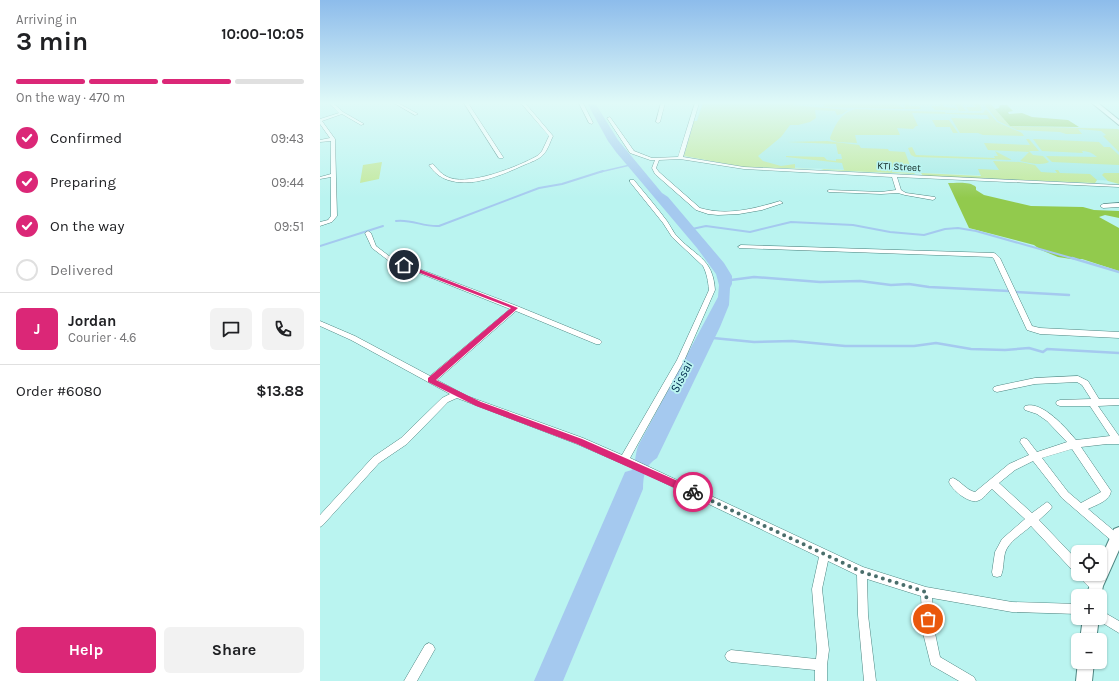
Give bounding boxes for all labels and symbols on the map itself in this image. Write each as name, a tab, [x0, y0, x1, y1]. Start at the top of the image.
street label: KTI Street	[877, 160, 921, 174]
pin	[387, 248, 421, 282]
water label: Sissai	[667, 358, 695, 395]
courier	[673, 472, 713, 512]
pin	[911, 602, 945, 636]

